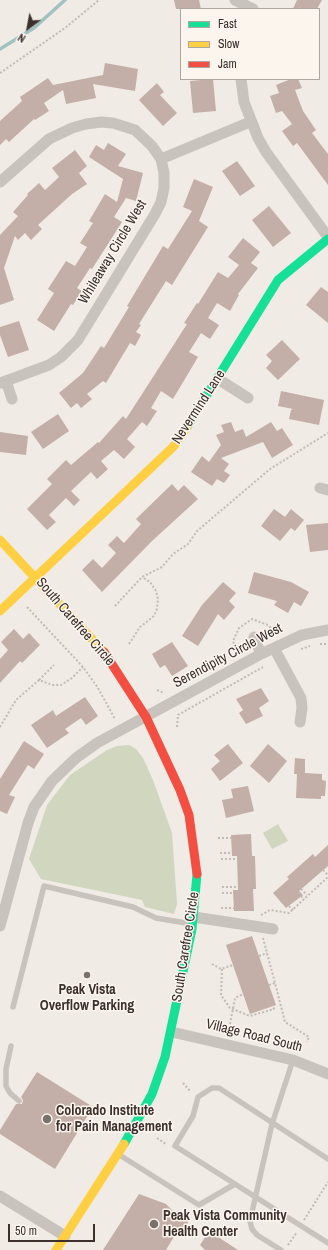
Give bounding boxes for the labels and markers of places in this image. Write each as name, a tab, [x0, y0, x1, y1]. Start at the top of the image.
marker: Peak Vista Overflow Parking	[82, 970, 92, 980]
place label: Peak Vista Overflow Parking	[40, 982, 134, 1014]
place label: Colorado Institute for Pain Management	[56, 1103, 172, 1136]
marker: Colorado Institute for Pain Management	[41, 1113, 53, 1125]
place label: Peak Vista Community Health Center	[163, 1208, 287, 1240]
marker: Peak Vista Community Health Center	[148, 1218, 160, 1230]

